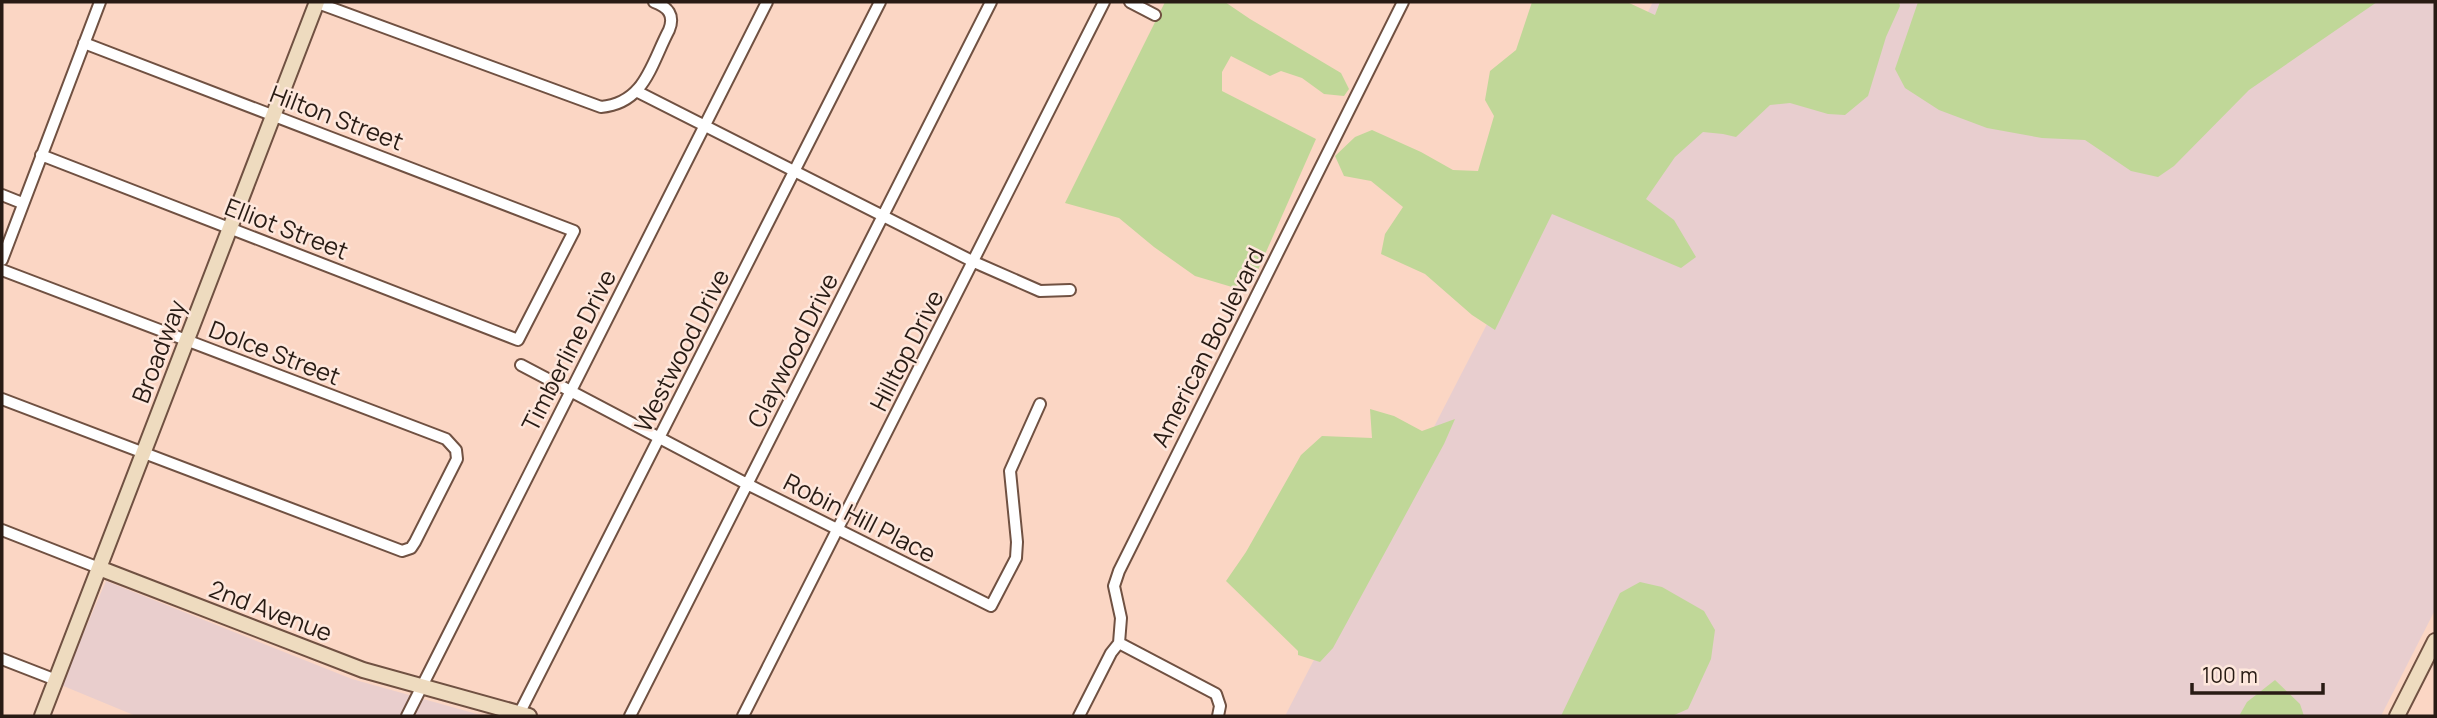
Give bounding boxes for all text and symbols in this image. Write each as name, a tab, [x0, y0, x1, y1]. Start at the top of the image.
street label: Hilton Street	[265, 76, 409, 158]
street label: Elliot Street	[221, 189, 353, 267]
street label: American Boulevard	[1143, 242, 1271, 452]
street label: Timberline Drive	[513, 263, 623, 437]
street label: Westwood Drive	[626, 263, 736, 437]
street label: Claywood Drive	[739, 267, 845, 433]
street label: Hilltop Drive	[861, 284, 951, 416]
street label: Broadway	[123, 294, 193, 407]
street label: Dolce Street	[205, 312, 345, 392]
street label: Robin Hill Place	[778, 464, 942, 570]
street label: 2nd Avenue	[205, 571, 337, 649]
scale bar	[2192, 652, 2323, 696]
text: 100 m	[2202, 661, 2258, 689]

